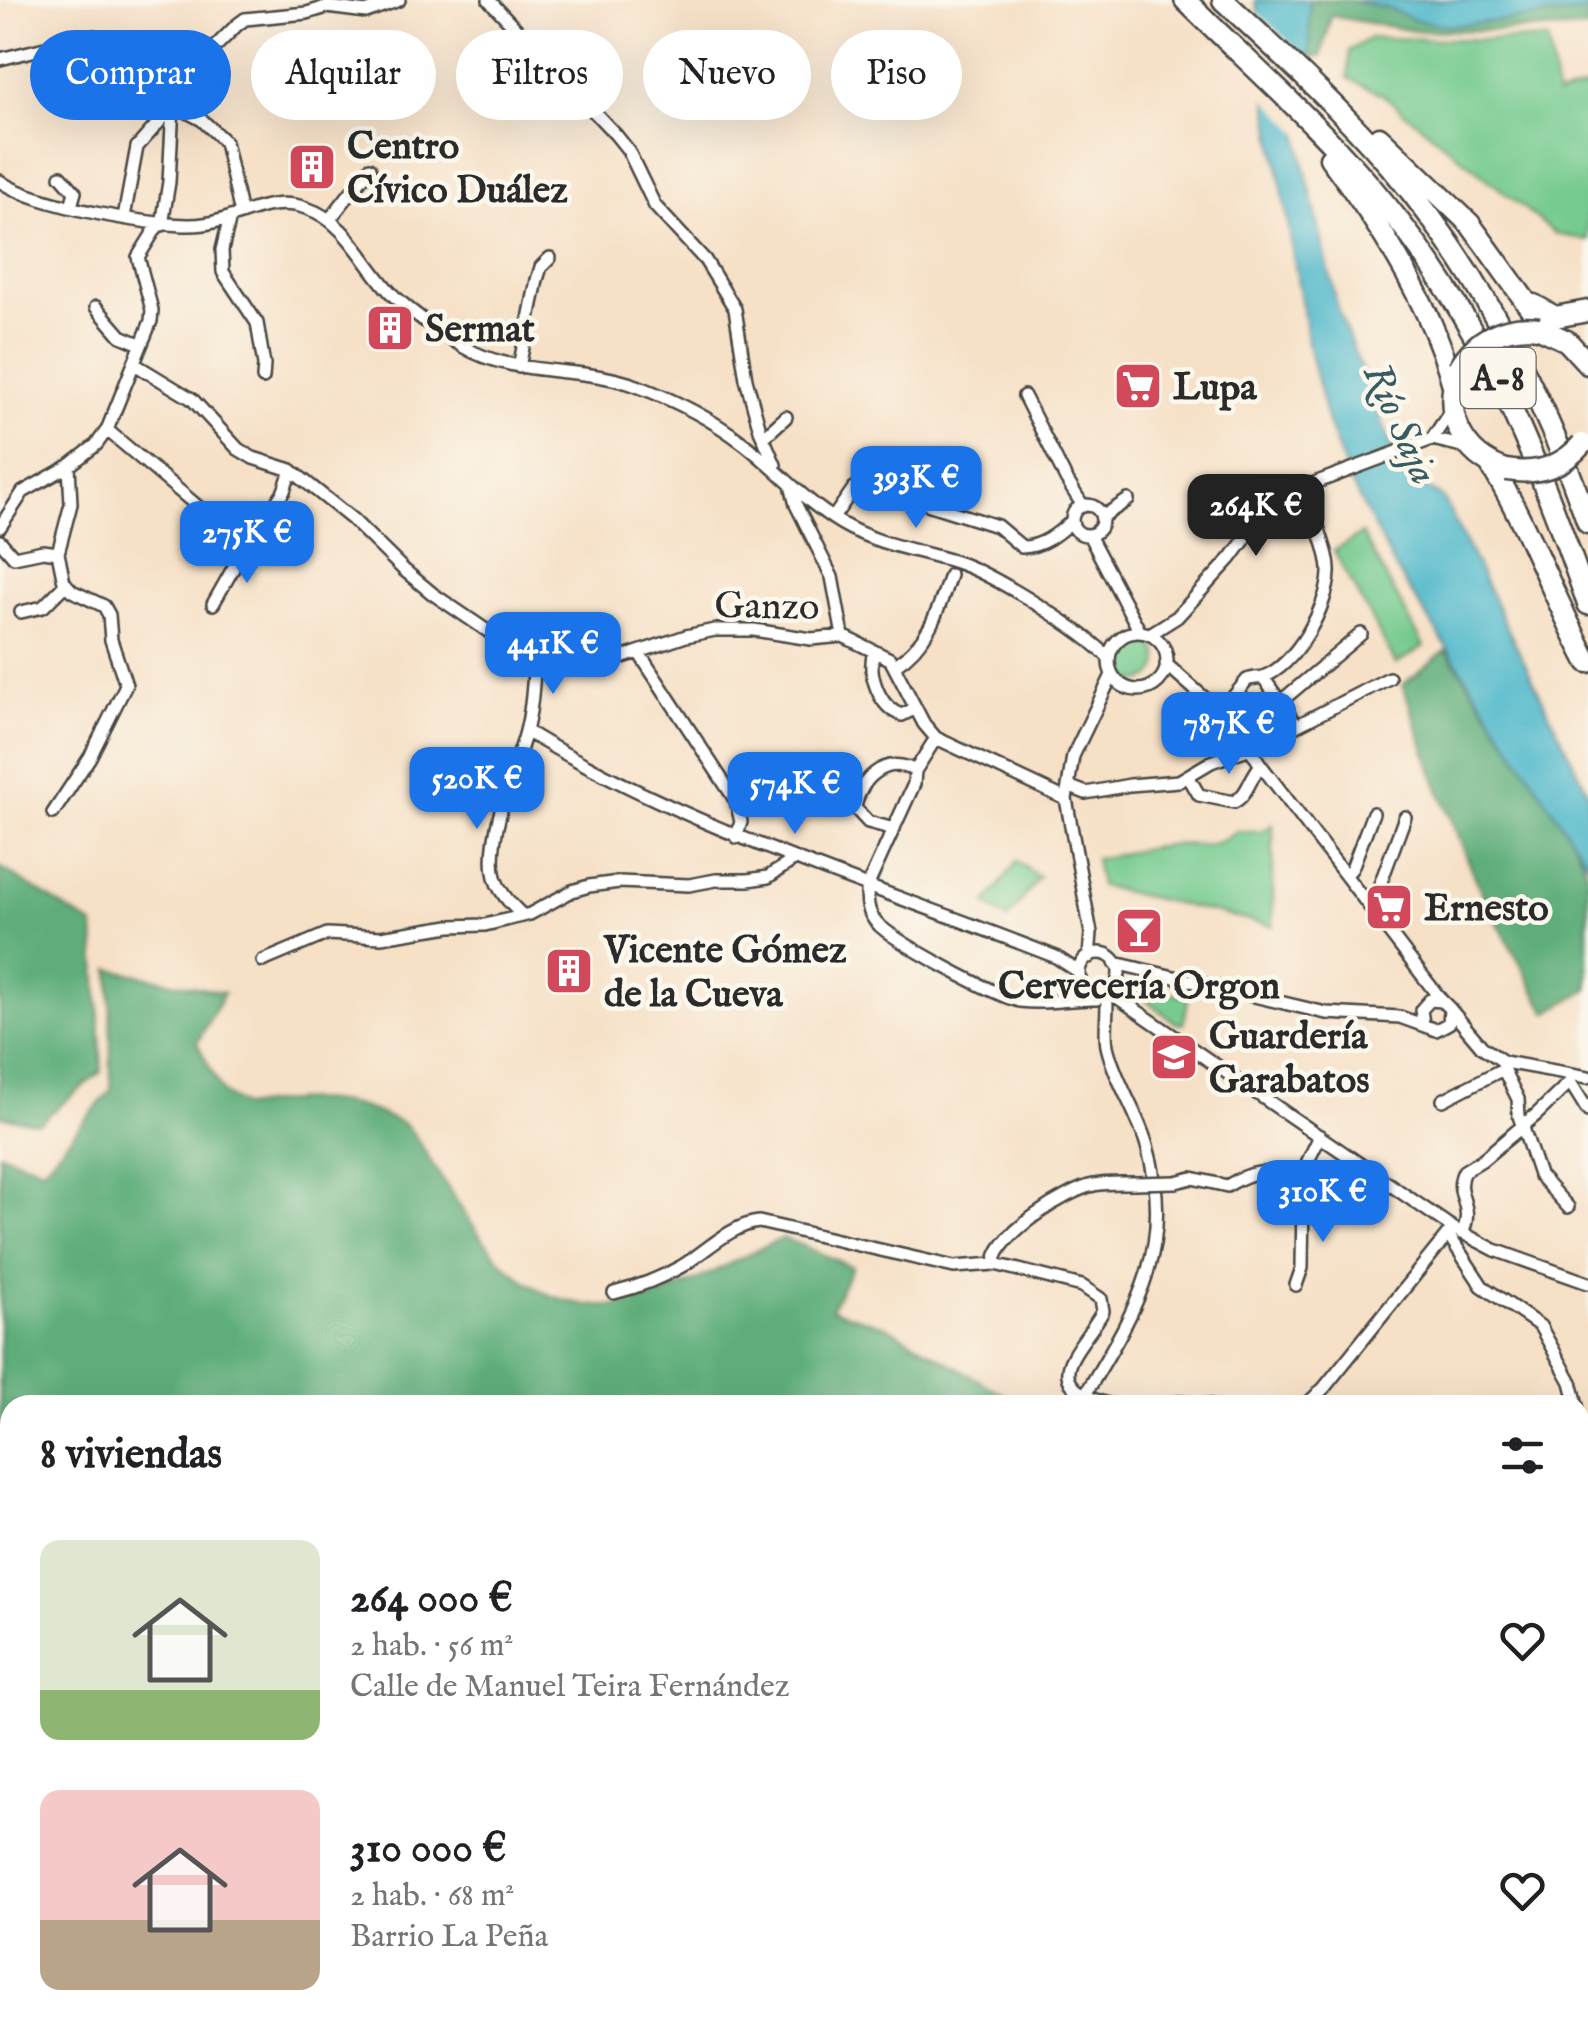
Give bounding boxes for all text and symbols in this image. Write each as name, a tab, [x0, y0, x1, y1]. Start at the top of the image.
chip: Comprar	[30, 30, 231, 120]
chip: Alquilar	[251, 30, 436, 120]
chip: Filtros	[456, 30, 623, 120]
chip: Nuevo	[643, 30, 811, 120]
chip: Piso	[831, 30, 962, 120]
place label: Centro Cívico Duález	[347, 124, 568, 216]
building icon: Centro Cívico Duález	[286, 141, 338, 193]
building icon: Sermat	[364, 302, 416, 354]
place label: Sermat	[425, 307, 535, 355]
road number: A-8	[1460, 348, 1536, 408]
water label: Río Saja	[1350, 356, 1448, 493]
supermarket icon: Lupa	[1112, 360, 1164, 412]
place label: Lupa	[1173, 365, 1257, 413]
pin: 393K €	[835, 446, 997, 531]
text: 393K €	[873, 458, 959, 499]
pin: 264K €	[1175, 474, 1337, 559]
text: 264K €	[1209, 486, 1303, 527]
pin: 275K €	[166, 501, 328, 586]
text: 275K €	[202, 513, 292, 554]
street label: Ganzo	[714, 583, 820, 633]
pin: 441K €	[472, 612, 634, 697]
text: 441K €	[507, 624, 599, 665]
pin: 787K €	[1148, 692, 1310, 777]
text: 787K €	[1183, 704, 1275, 745]
pin: 520K €	[396, 747, 558, 832]
pin: 574K €	[714, 752, 876, 837]
text: 520K €	[431, 759, 523, 800]
text: 574K €	[749, 764, 841, 805]
supermarket icon: Ernesto	[1363, 881, 1415, 933]
place label: Ernesto	[1424, 886, 1549, 934]
bar icon: Cervecería Orgon	[1113, 905, 1165, 957]
place label: Vicente Gómez de la Cueva	[603, 928, 847, 1020]
building icon: Vicente Gómez de la Cueva	[543, 945, 595, 997]
place label: Cervecería Orgon	[998, 964, 1280, 1012]
place label: Guardería Garabatos	[1209, 1014, 1370, 1106]
school or university icon: Guardería Garabatos	[1148, 1031, 1200, 1083]
pin: 310K €	[1242, 1160, 1404, 1245]
text: 310K €	[1279, 1172, 1367, 1213]
icon: filters	[1495, 1428, 1550, 1483]
text: 8 viviendas	[40, 1429, 222, 1482]
text: 264 000 €	[350, 1573, 513, 1626]
icon: home	[120, 1580, 240, 1700]
icon: heart	[1495, 1613, 1550, 1668]
text: 2 hab. · 56 m²	[350, 1626, 513, 1667]
text: Calle de Manuel Teira Fernández	[350, 1667, 790, 1708]
text: 310 000 €	[350, 1823, 507, 1876]
icon: home	[120, 1830, 240, 1950]
icon: heart	[1495, 1863, 1550, 1918]
text: 2 hab. · 68 m²	[350, 1876, 515, 1917]
text: Barrio La Peña	[350, 1917, 548, 1958]

